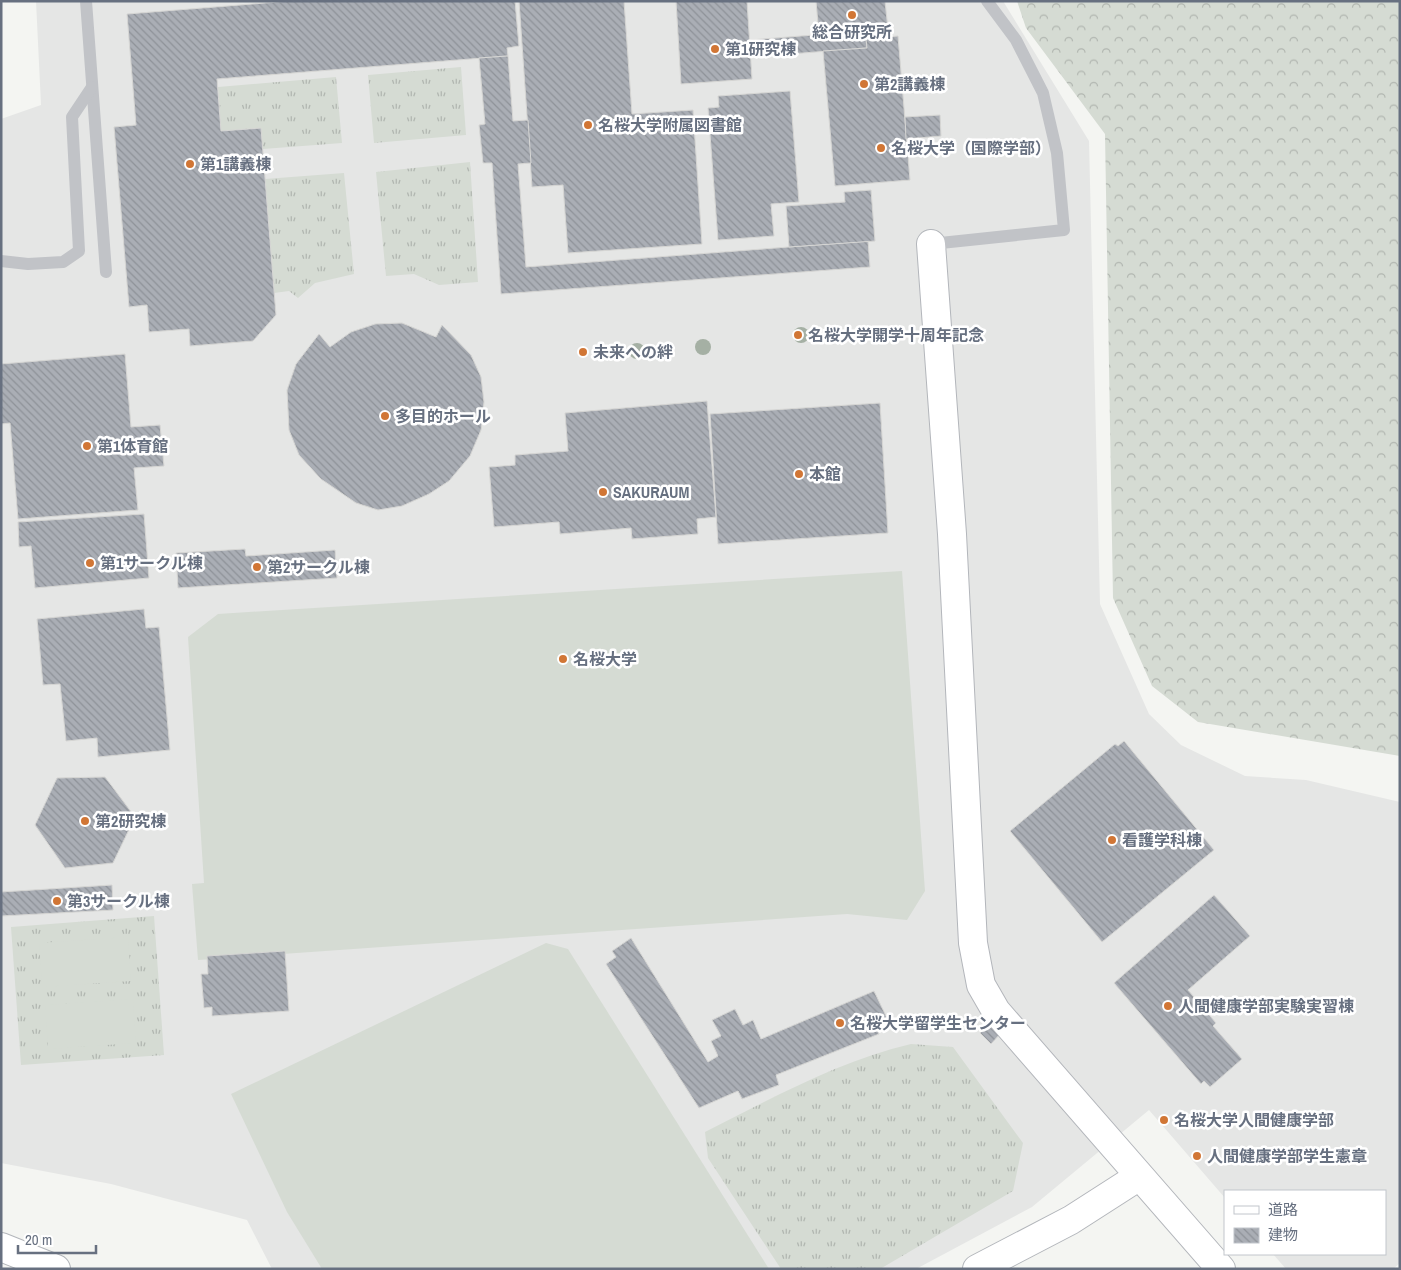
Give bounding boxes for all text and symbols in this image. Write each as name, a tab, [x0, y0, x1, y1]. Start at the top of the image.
marker: 総合研究所	[846, 9, 858, 21]
place label: 総合研究所	[812, 21, 892, 43]
place label: 第1研究棟	[725, 38, 796, 60]
marker: 第1研究棟	[709, 43, 721, 55]
place label: 第2講義棟	[874, 73, 945, 95]
marker: 第2講義棟	[858, 78, 870, 90]
place label: 名桜大学附属図書館	[598, 114, 742, 136]
marker: 名桜大学附属図書館	[582, 119, 594, 131]
place label: 名桜大学（国際学部）	[891, 137, 1051, 159]
marker: 名桜大学（国際学部）	[875, 142, 887, 154]
place label: 第1講義棟	[200, 153, 271, 175]
marker: 第1講義棟	[184, 158, 196, 170]
place label: 名桜大学開学十周年記念	[808, 324, 984, 346]
marker: 名桜大学開学十周年記念	[792, 329, 804, 341]
place label: 未来への絆	[593, 341, 673, 363]
marker: 未来への絆	[577, 346, 589, 358]
place label: 多目的ホール	[395, 405, 491, 427]
marker: 多目的ホール	[379, 410, 391, 422]
place label: 第1体育館	[97, 435, 168, 457]
marker: 第1体育館	[81, 440, 93, 452]
place label: 本館	[809, 463, 841, 485]
marker: 本館	[793, 468, 805, 480]
place label: SAKURAUM	[613, 481, 690, 503]
marker: SAKURAUM	[597, 486, 609, 498]
place label: 第1サークル棟	[100, 552, 203, 574]
place label: 第2サークル棟	[267, 556, 370, 578]
marker: 第1サークル棟	[84, 557, 96, 569]
marker: 第2サークル棟	[251, 561, 263, 573]
place label: 名桜大学	[573, 648, 637, 670]
marker: 名桜大学	[557, 653, 569, 665]
place label: 第2研究棟	[95, 810, 166, 832]
marker: 第2研究棟	[79, 815, 91, 827]
place label: 看護学科棟	[1122, 829, 1202, 851]
marker: 看護学科棟	[1106, 834, 1118, 846]
place label: 第3サークル棟	[67, 890, 170, 912]
marker: 第3サークル棟	[51, 895, 63, 907]
place label: 人間健康学部実験実習棟	[1178, 995, 1354, 1017]
marker: 人間健康学部実験実習棟	[1162, 1000, 1174, 1012]
place label: 名桜大学留学生センター	[850, 1012, 1026, 1034]
marker: 名桜大学留学生センター	[834, 1017, 846, 1029]
place label: 名桜大学人間健康学部	[1174, 1109, 1334, 1131]
marker: 名桜大学人間健康学部	[1158, 1114, 1170, 1126]
place label: 人間健康学部学生憲章	[1207, 1145, 1367, 1167]
marker: 人間健康学部学生憲章	[1191, 1150, 1203, 1162]
legend	[1224, 1190, 1386, 1255]
text: 道路	[1268, 1199, 1298, 1220]
scale bar	[18, 1222, 95, 1254]
text: 建物	[1268, 1224, 1298, 1245]
text: 20 m	[25, 1229, 52, 1250]

